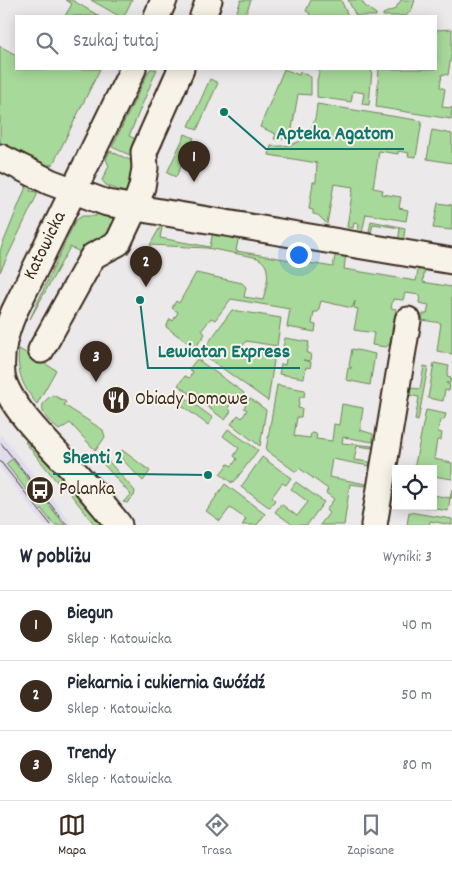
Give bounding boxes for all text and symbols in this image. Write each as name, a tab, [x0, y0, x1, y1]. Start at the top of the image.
search box	[15, 15, 437, 70]
icon: search	[33, 29, 61, 57]
text: Szukaj tutaj	[73, 29, 159, 56]
callout: Apteka Agatom	[266, 114, 404, 149]
text: Apteka Agatom	[276, 121, 394, 149]
pin: 1	[178, 141, 210, 182]
street label: Katowicka	[18, 206, 75, 285]
your location	[286, 242, 312, 268]
pin: 2	[130, 246, 162, 287]
callout: Lewiatan Express	[148, 333, 300, 368]
text: Lewiatan Express	[158, 339, 290, 367]
pin: 3	[80, 341, 112, 382]
restaurant icon: Obiady Domowe	[101, 385, 131, 415]
place label: Obiady Domowe	[135, 387, 248, 414]
callout: Shenti 2	[53, 439, 133, 474]
text: Shenti 2	[63, 445, 123, 473]
map controls	[392, 465, 437, 510]
button: locate	[392, 465, 437, 510]
bus stop icon: Polanka	[25, 475, 55, 505]
place label: Polanka	[59, 477, 116, 504]
text: W pobliżu	[20, 543, 91, 573]
text: Wyniki: 3	[383, 546, 432, 569]
text: Biegun	[67, 601, 113, 628]
text: 1	[34, 614, 38, 637]
text: 40 m	[402, 614, 432, 637]
text: Sklep · Katowicka	[67, 628, 171, 651]
text: Piekarnia i cukiernia Gwóźdź	[67, 671, 265, 698]
text: 2	[33, 684, 40, 707]
text: 50 m	[401, 684, 432, 707]
text: Sklep · Katowicka	[67, 698, 171, 721]
text: Trendy	[67, 741, 115, 768]
text: 3	[32, 754, 40, 777]
text: 80 m	[402, 754, 432, 777]
text: Sklep · Katowicka	[67, 768, 171, 791]
tab: Mapa	[58, 811, 86, 861]
tab: Trasa	[202, 811, 231, 861]
tab: Zapisane	[347, 811, 394, 861]

